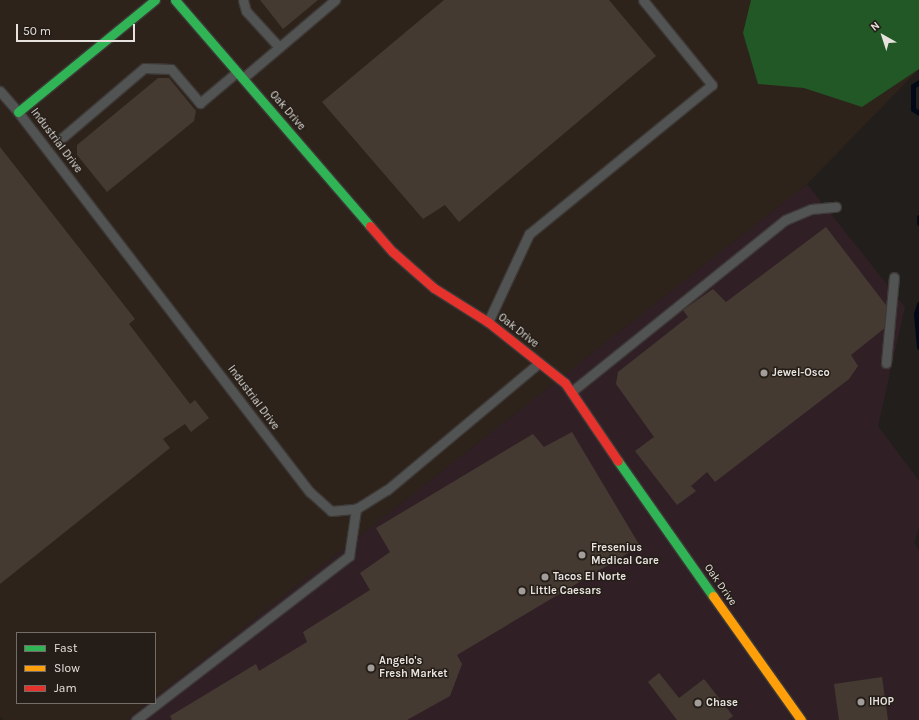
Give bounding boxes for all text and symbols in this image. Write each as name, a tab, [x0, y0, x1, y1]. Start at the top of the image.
scale bar	[18, 16, 137, 42]
north arrow	[863, 16, 903, 56]
text: N	[868, 19, 882, 34]
text: 50 m	[23, 24, 51, 38]
street label: Oak Drive	[266, 89, 308, 133]
street label: Industrial Drive	[27, 106, 85, 176]
street label: Oak Drive	[495, 311, 541, 351]
street label: Industrial Drive	[224, 363, 282, 433]
place label: Jewel-Osco	[772, 366, 830, 380]
marker: Jewel-Osco	[759, 368, 769, 378]
place label: Fresenius Medical Care	[591, 542, 659, 568]
marker: Fresenius Medical Care	[576, 549, 588, 561]
street label: Oak Drive	[701, 562, 739, 608]
place label: Tacos El Norte	[553, 570, 626, 584]
marker: Tacos El Norte	[540, 572, 550, 582]
place label: Little Caesars	[530, 584, 601, 598]
marker: Little Caesars	[517, 586, 527, 596]
legend	[16, 632, 156, 704]
text: Fast	[54, 641, 77, 655]
place label: Angelo's Fresh Market	[379, 655, 448, 681]
text: Slow	[54, 661, 80, 675]
marker: Angelo's Fresh Market	[366, 663, 376, 673]
text: Jam	[54, 681, 77, 695]
place label: IHOP	[869, 695, 894, 709]
place label: Chase	[706, 696, 738, 710]
marker: IHOP	[856, 697, 866, 707]
marker: Chase	[693, 698, 703, 708]

